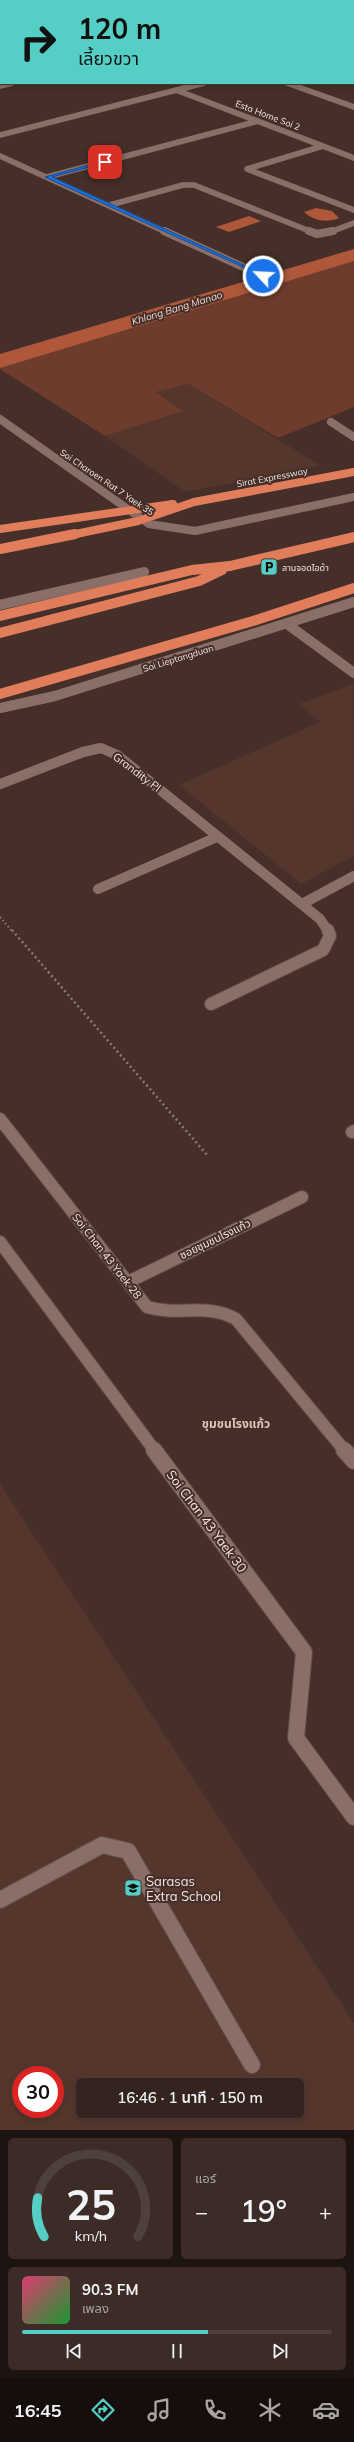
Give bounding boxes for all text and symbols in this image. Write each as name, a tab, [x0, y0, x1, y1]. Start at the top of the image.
text: 120 m	[78, 11, 161, 46]
icon: right	[12, 16, 64, 68]
text: เลี้ยวขวา	[78, 47, 139, 70]
street label: Esta Home Soi 2	[234, 98, 302, 132]
pin	[88, 145, 122, 179]
icon: arrive	[94, 151, 116, 173]
position arrow	[242, 255, 284, 297]
water label: Khlong Bang Manao	[130, 288, 224, 328]
street label: Soi Charoen Rat 7 Yaek 35	[58, 447, 156, 518]
street label: Sirat Expressway	[236, 465, 309, 490]
parking icon: ลานจอดไอด้า	[259, 557, 279, 577]
place label: ลานจอดไอด้า	[282, 562, 329, 573]
street label: Soi Lieptangduan	[141, 642, 215, 674]
street label: Grandity Pl	[110, 749, 164, 795]
street label: Soi Chan 43 Yaek 28	[69, 1210, 145, 1302]
street label: ซอยชุมชนโรงแก้ว	[177, 1216, 253, 1262]
district label: ชุมชนโรงแก้ว	[202, 1416, 270, 1431]
street label: Soi Chan 43 Yaek 30	[163, 1467, 251, 1575]
place label: Sarasas Extra School	[146, 1873, 221, 1904]
school or university icon: Sarasas Extra School	[123, 1878, 143, 1898]
speed limit sign: 30	[12, 2066, 64, 2118]
text: 16:46 · 1 นาที · 150 m	[117, 2088, 263, 2107]
text: แอร์	[195, 2170, 216, 2186]
text: 25	[66, 2177, 115, 2229]
text: 19°	[240, 2192, 287, 2230]
text: −	[195, 2198, 208, 2226]
text: +	[319, 2198, 332, 2226]
text: km/h	[74, 2226, 107, 2244]
text: 90.3 FM	[82, 2280, 138, 2299]
text: เพลง	[82, 2300, 109, 2316]
icon: previous	[63, 2340, 85, 2362]
icon: pause	[166, 2340, 188, 2362]
icon: next	[269, 2340, 291, 2362]
icon: directions	[89, 2396, 117, 2424]
icon: music	[145, 2396, 173, 2424]
icon: phone	[201, 2396, 229, 2424]
icon: climate	[256, 2396, 284, 2424]
icon: car	[312, 2396, 340, 2424]
text: 16:45	[14, 2399, 62, 2422]

